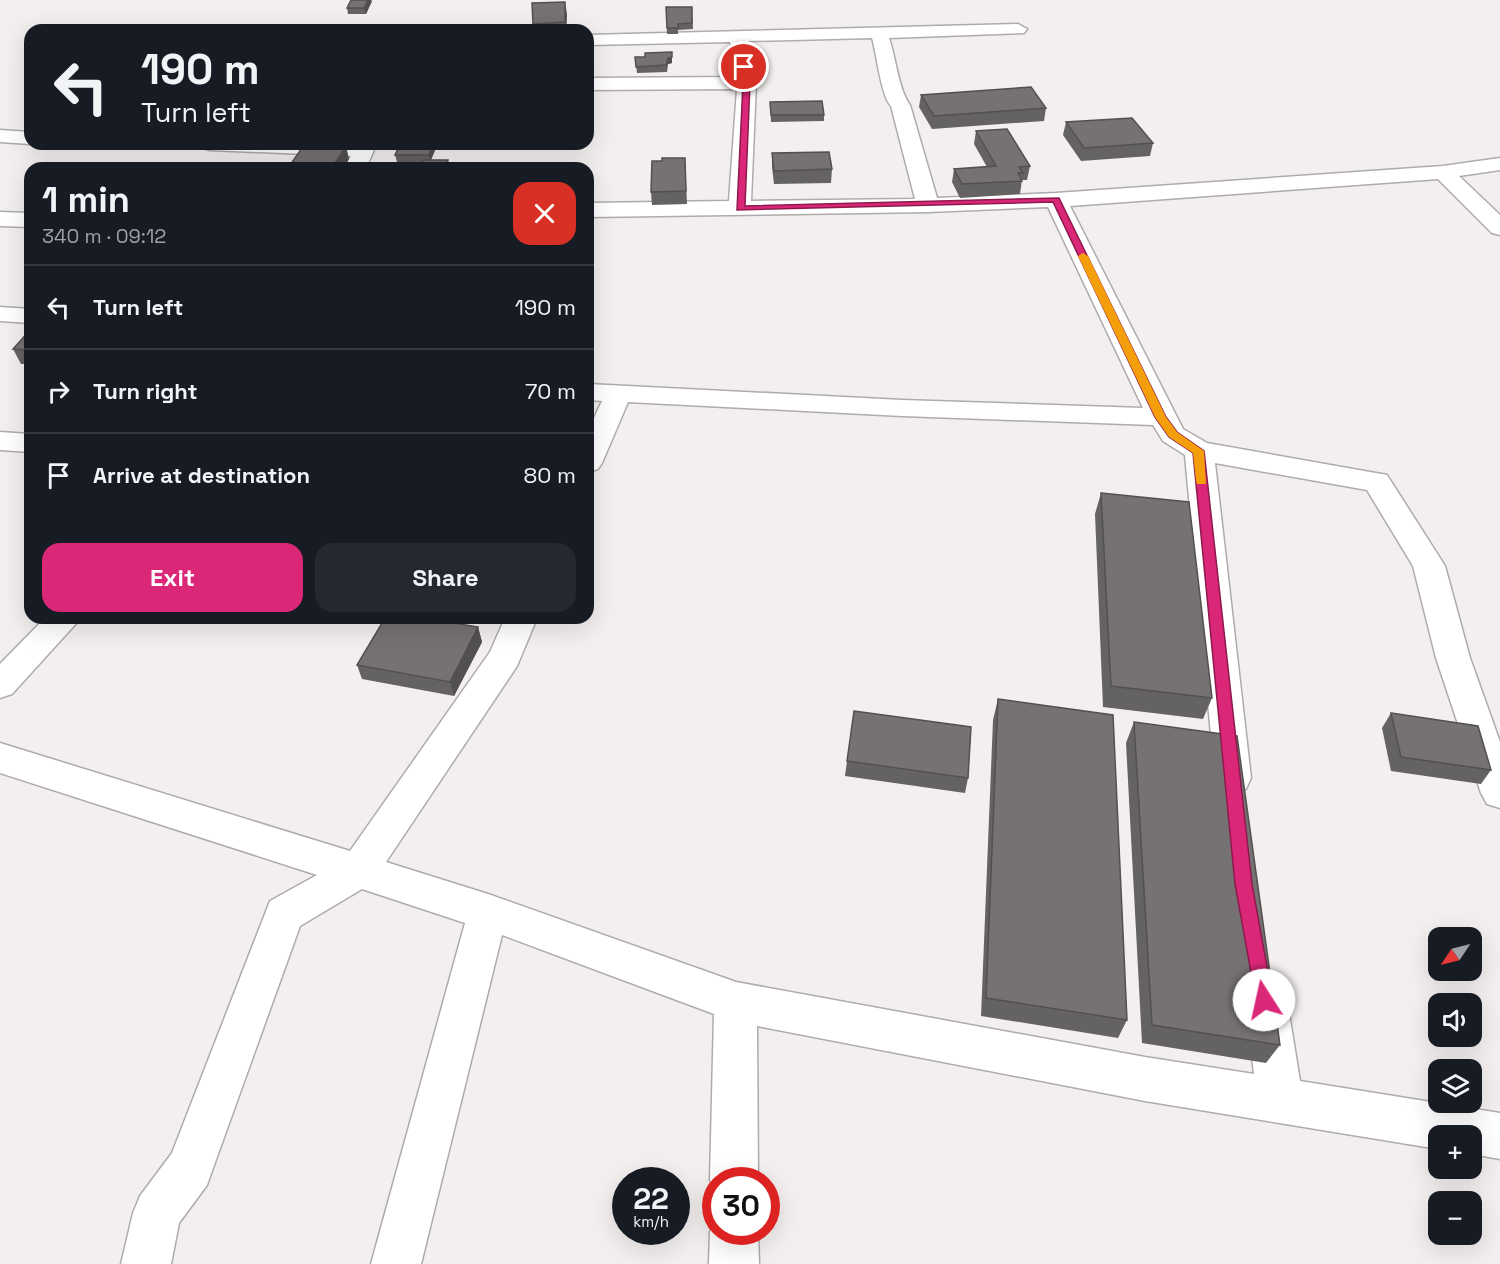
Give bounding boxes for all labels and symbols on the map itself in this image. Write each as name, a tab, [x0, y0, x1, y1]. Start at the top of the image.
pin	[718, 41, 769, 92]
north arrow	[1428, 927, 1482, 981]
position arrow	[1232, 968, 1296, 1032]
speed limit sign: 30	[702, 1167, 780, 1245]

